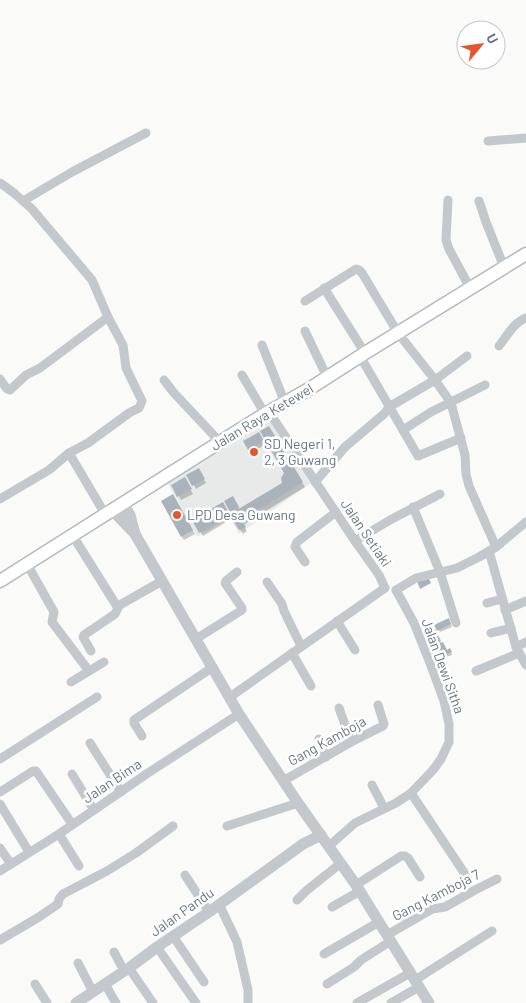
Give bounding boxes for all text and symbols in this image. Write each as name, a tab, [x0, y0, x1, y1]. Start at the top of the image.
north arrow	[456, 20, 506, 70]
text: U	[483, 30, 502, 47]
street label: Jalan Raya Ketewel	[208, 379, 316, 454]
place label: SD Negeri 1, 2, 3 Guwang	[264, 435, 336, 468]
marker: SD Negeri 1, 2, 3 Guwang	[248, 446, 260, 458]
street label: Jalan Setiaki	[338, 496, 395, 570]
place label: LPD Desa Guwang	[187, 506, 296, 523]
marker: LPD Desa Guwang	[171, 509, 183, 521]
street label: Jalan Dewi Sitha	[418, 616, 469, 716]
street label: Gang Kamboja	[285, 712, 369, 769]
street label: Jalan Bima	[79, 755, 144, 806]
street label: Gang Kamboja 7	[389, 865, 483, 924]
street label: Jalan Pandu	[147, 883, 217, 940]

